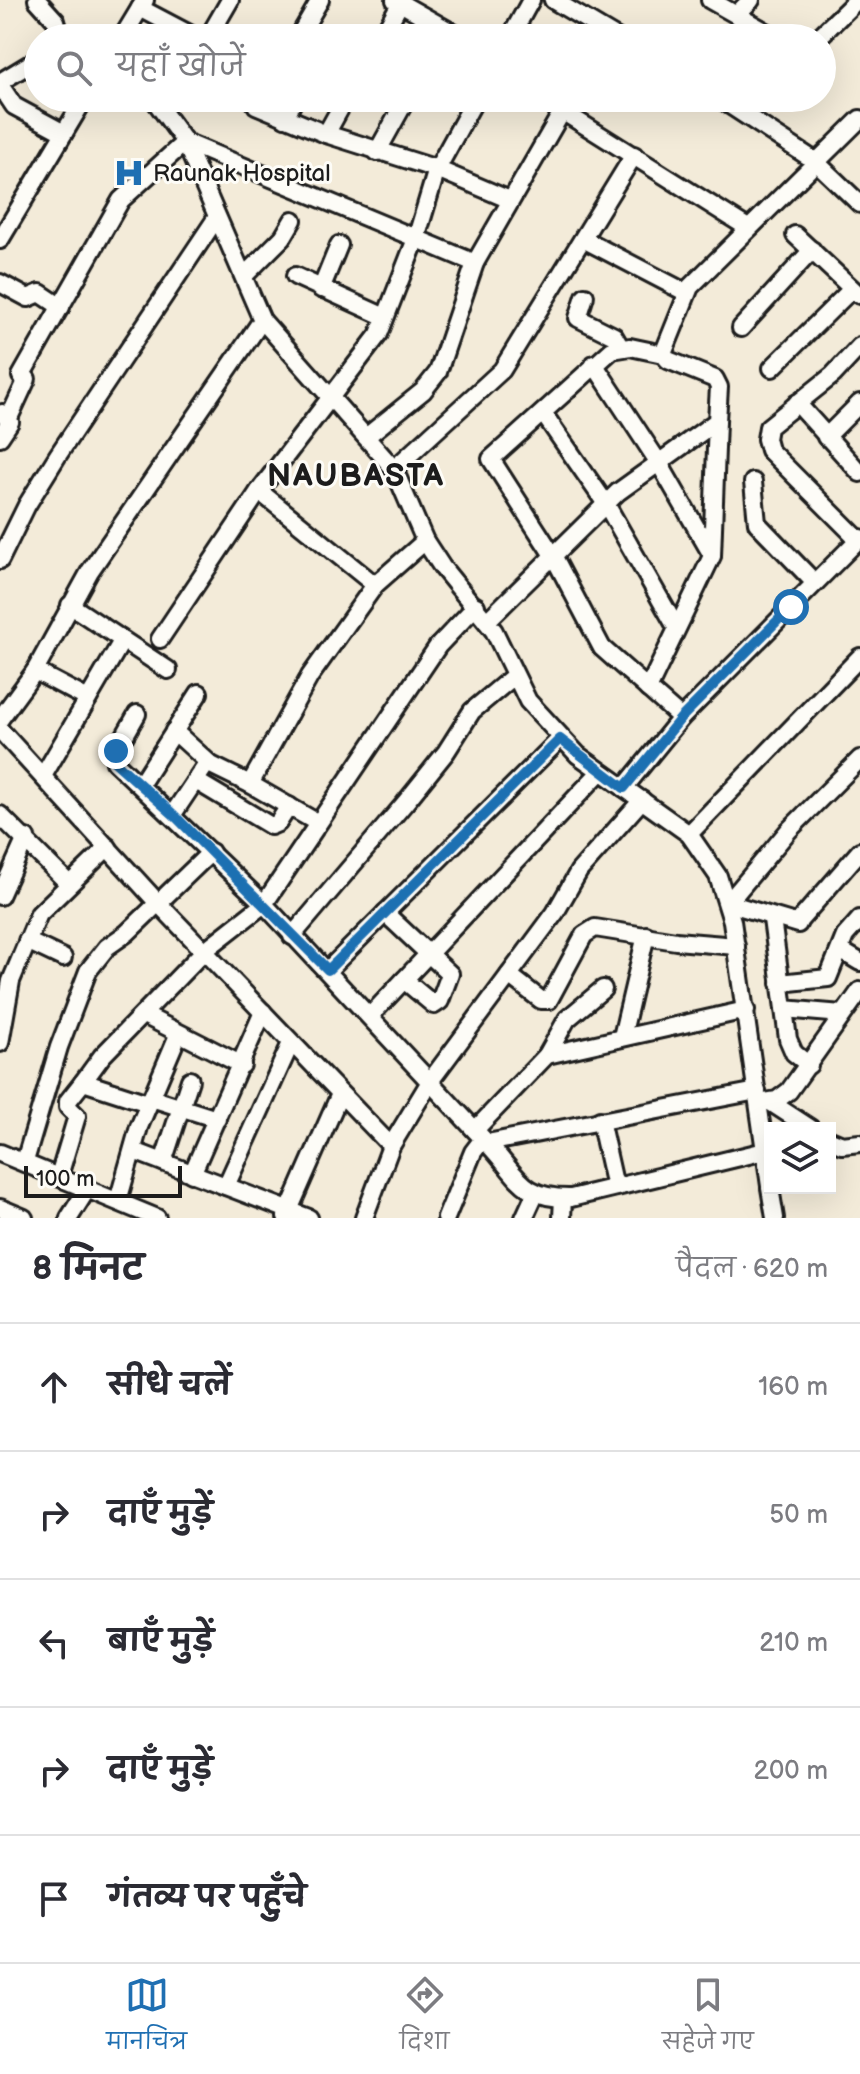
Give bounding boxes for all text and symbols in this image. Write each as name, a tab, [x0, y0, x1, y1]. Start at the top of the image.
search box	[24, 24, 836, 112]
icon: search	[52, 46, 96, 90]
text: यहाँ खोजें	[116, 49, 245, 85]
hospital icon: Raunak Hospital	[112, 156, 146, 190]
place label: Raunak Hospital	[153, 159, 331, 188]
district label: NAUBASTA	[267, 457, 445, 496]
route start	[773, 589, 809, 625]
route end	[98, 733, 134, 769]
map controls	[764, 1122, 836, 1194]
button: layers	[764, 1122, 836, 1194]
scale bar	[24, 1162, 182, 1198]
text: 100 m	[36, 1166, 95, 1193]
text: 8 मिनट	[32, 1248, 144, 1289]
text: पैदल · 620 m	[676, 1254, 828, 1285]
icon: ahead	[32, 1365, 76, 1409]
text: सीधे चलें	[108, 1368, 231, 1404]
text: 160 m	[758, 1372, 828, 1403]
icon: right	[32, 1493, 76, 1537]
text: दाएँ मुड़ें	[108, 1496, 213, 1532]
text: 50 m	[769, 1500, 828, 1531]
icon: left	[32, 1621, 76, 1665]
text: बाएँ मुड़ें	[108, 1624, 214, 1660]
text: 210 m	[759, 1628, 828, 1659]
icon: right	[32, 1749, 76, 1793]
text: दाएँ मुड़ें	[108, 1752, 213, 1788]
text: 200 m	[754, 1756, 828, 1787]
icon: arrive	[32, 1877, 76, 1921]
text: गंतव्य पर पहुँचे	[108, 1880, 307, 1916]
tab: मानचित्र	[106, 1973, 187, 2066]
tab: दिशा	[400, 1973, 449, 2066]
tab: सहेजे गए	[662, 1973, 754, 2066]

